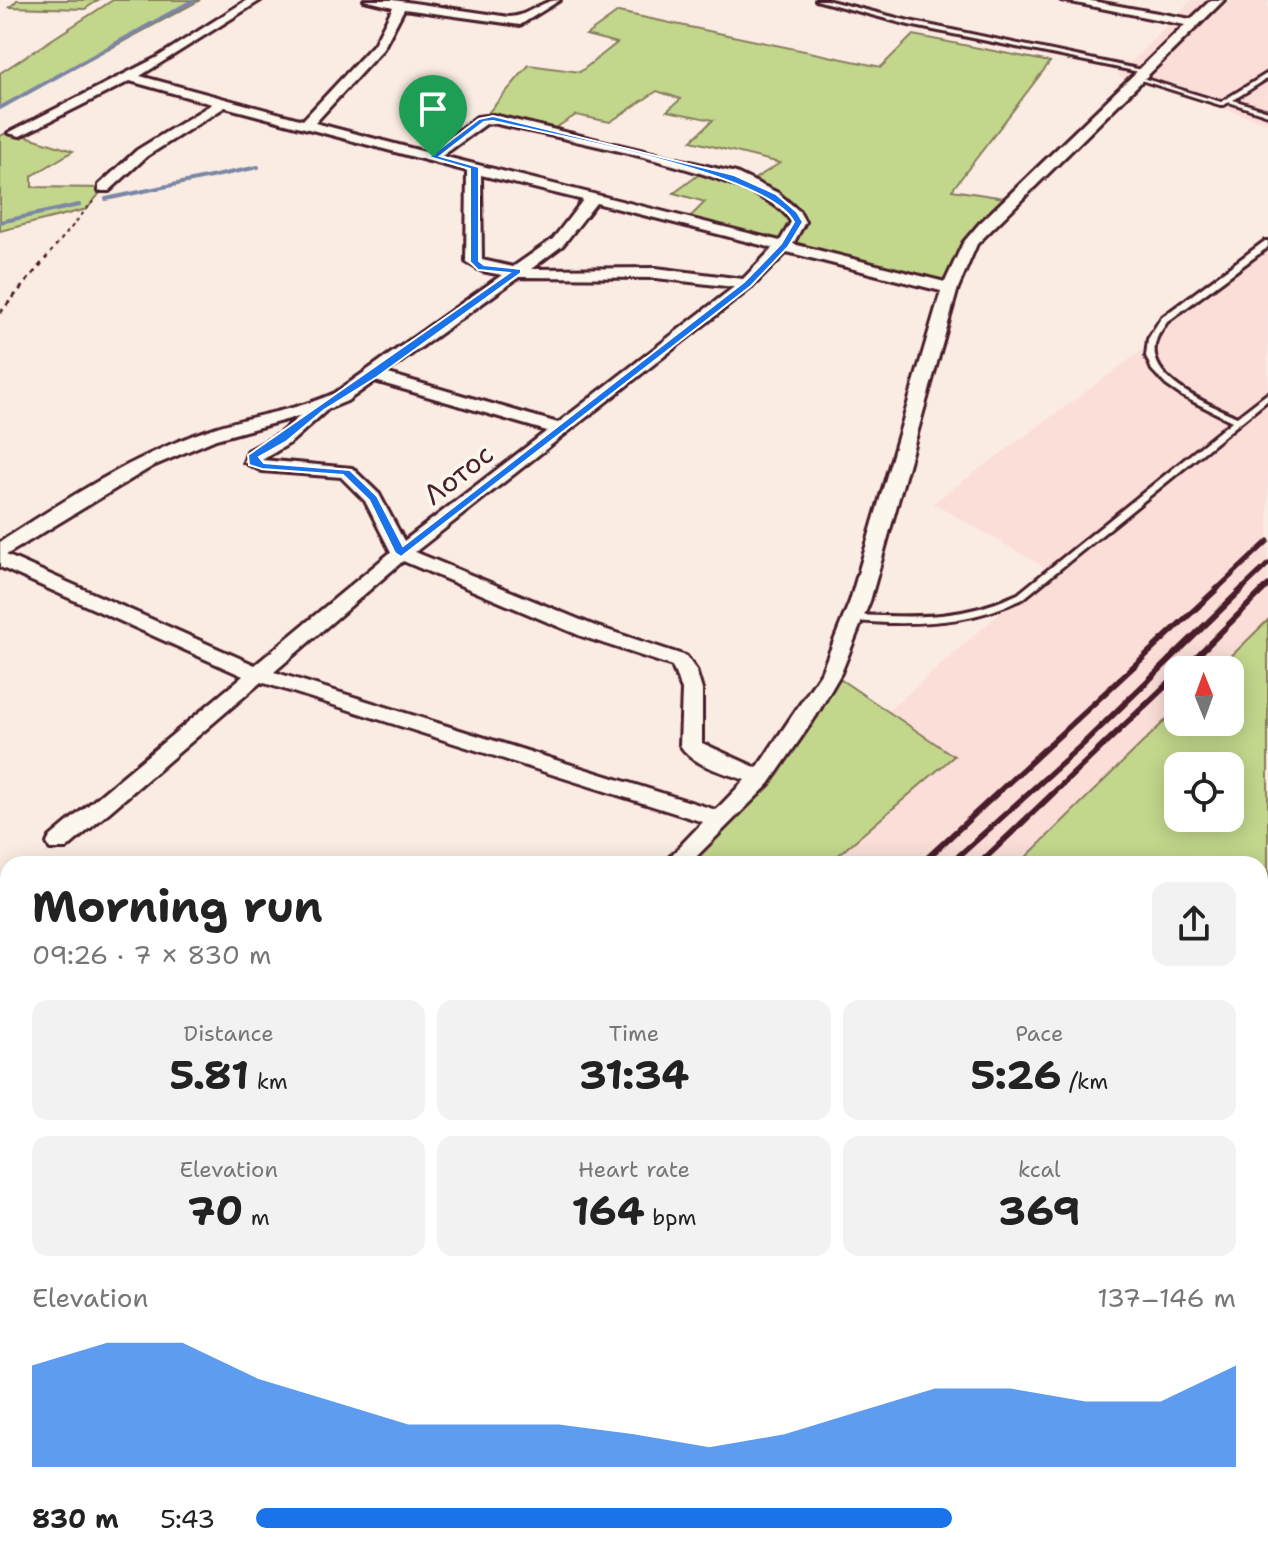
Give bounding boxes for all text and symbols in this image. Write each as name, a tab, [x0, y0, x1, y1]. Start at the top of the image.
pin	[399, 75, 467, 157]
icon: arrive	[411, 87, 455, 131]
street label: Лотос	[415, 435, 501, 513]
north arrow	[1164, 656, 1244, 736]
map controls	[1164, 656, 1244, 832]
button: locate	[1164, 752, 1244, 832]
text: Morning run	[32, 877, 323, 936]
button: share	[1152, 882, 1236, 966]
text: 09:26 · 7 × 830 m	[32, 937, 271, 972]
text: Distance	[184, 1019, 274, 1048]
text: Time	[609, 1019, 659, 1048]
text: Pace	[1015, 1019, 1064, 1048]
text: 5.81	[170, 1048, 249, 1102]
text: 31:34	[579, 1048, 689, 1102]
text: 5:26	[970, 1048, 1061, 1102]
text: km	[249, 1067, 288, 1096]
text: /km	[1061, 1067, 1108, 1096]
text: Elevation	[179, 1155, 278, 1184]
text: Heart rate	[578, 1155, 690, 1184]
text: kcal	[1018, 1155, 1061, 1184]
text: 70	[188, 1184, 243, 1238]
text: 164	[572, 1184, 645, 1238]
text: 369	[998, 1184, 1081, 1238]
text: m	[243, 1203, 270, 1232]
text: bpm	[645, 1203, 696, 1232]
text: Elevation	[32, 1280, 148, 1315]
text: 137–146 m	[1097, 1280, 1236, 1315]
text: 830 m	[32, 1501, 119, 1536]
text: 5:43	[160, 1501, 215, 1536]

